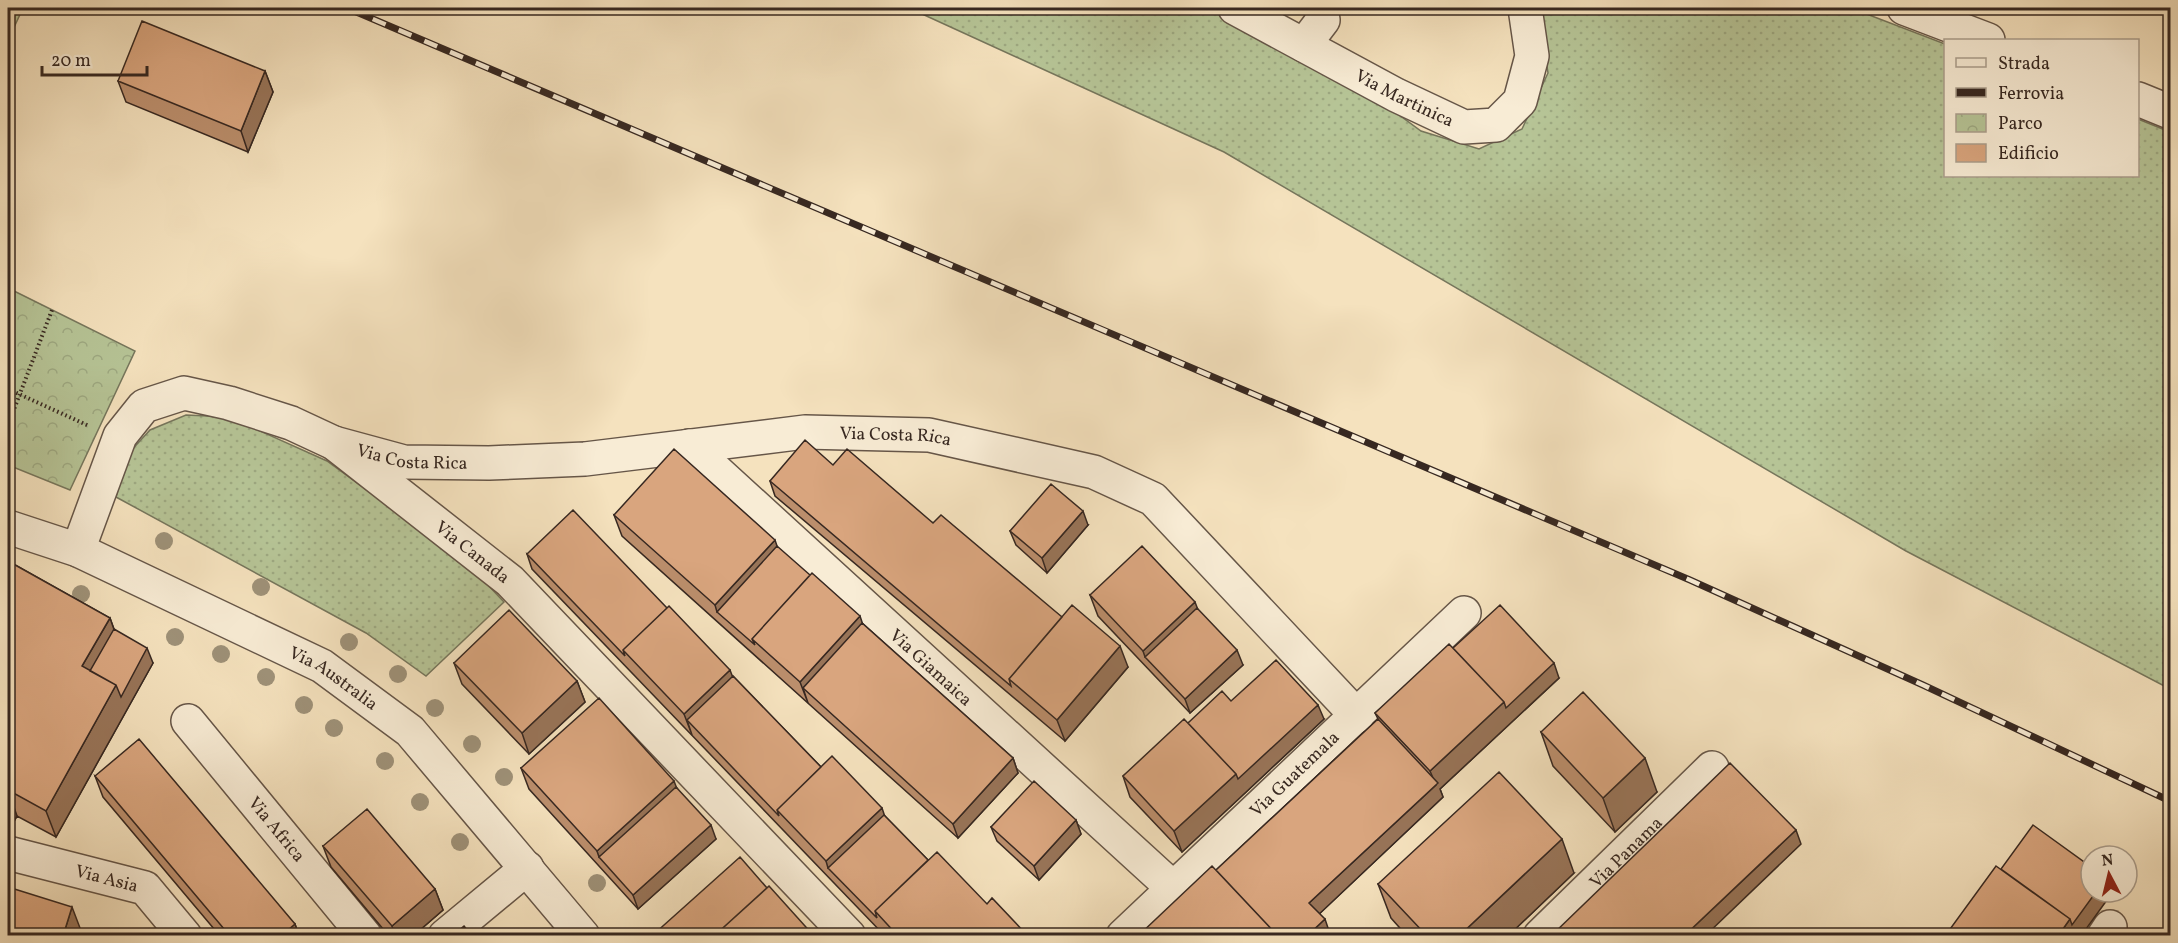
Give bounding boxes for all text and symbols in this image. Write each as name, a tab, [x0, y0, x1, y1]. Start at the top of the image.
scale bar	[42, 39, 147, 77]
legend	[1944, 39, 2139, 177]
text: 20 m	[51, 49, 91, 74]
text: Strada	[1998, 52, 2050, 77]
street label: Via Martinica	[1350, 64, 1458, 134]
text: Ferrovia	[1998, 82, 2064, 107]
text: Parco	[1998, 112, 2043, 137]
text: Edificio	[1998, 142, 2059, 167]
street label: Via Costa Rica	[839, 422, 954, 454]
street label: Via Costa Rica	[353, 439, 468, 477]
street label: Via Canada	[429, 516, 515, 590]
street label: Via Giamaica	[883, 624, 977, 713]
street label: Via Australia	[284, 641, 383, 717]
street label: Via Guatemala	[1245, 726, 1346, 824]
street label: Via Africa	[241, 792, 310, 868]
street label: Via Panama	[1585, 812, 1669, 895]
north arrow	[2079, 844, 2139, 904]
text: N	[2100, 849, 2115, 873]
street label: Via Asia	[72, 860, 141, 900]

